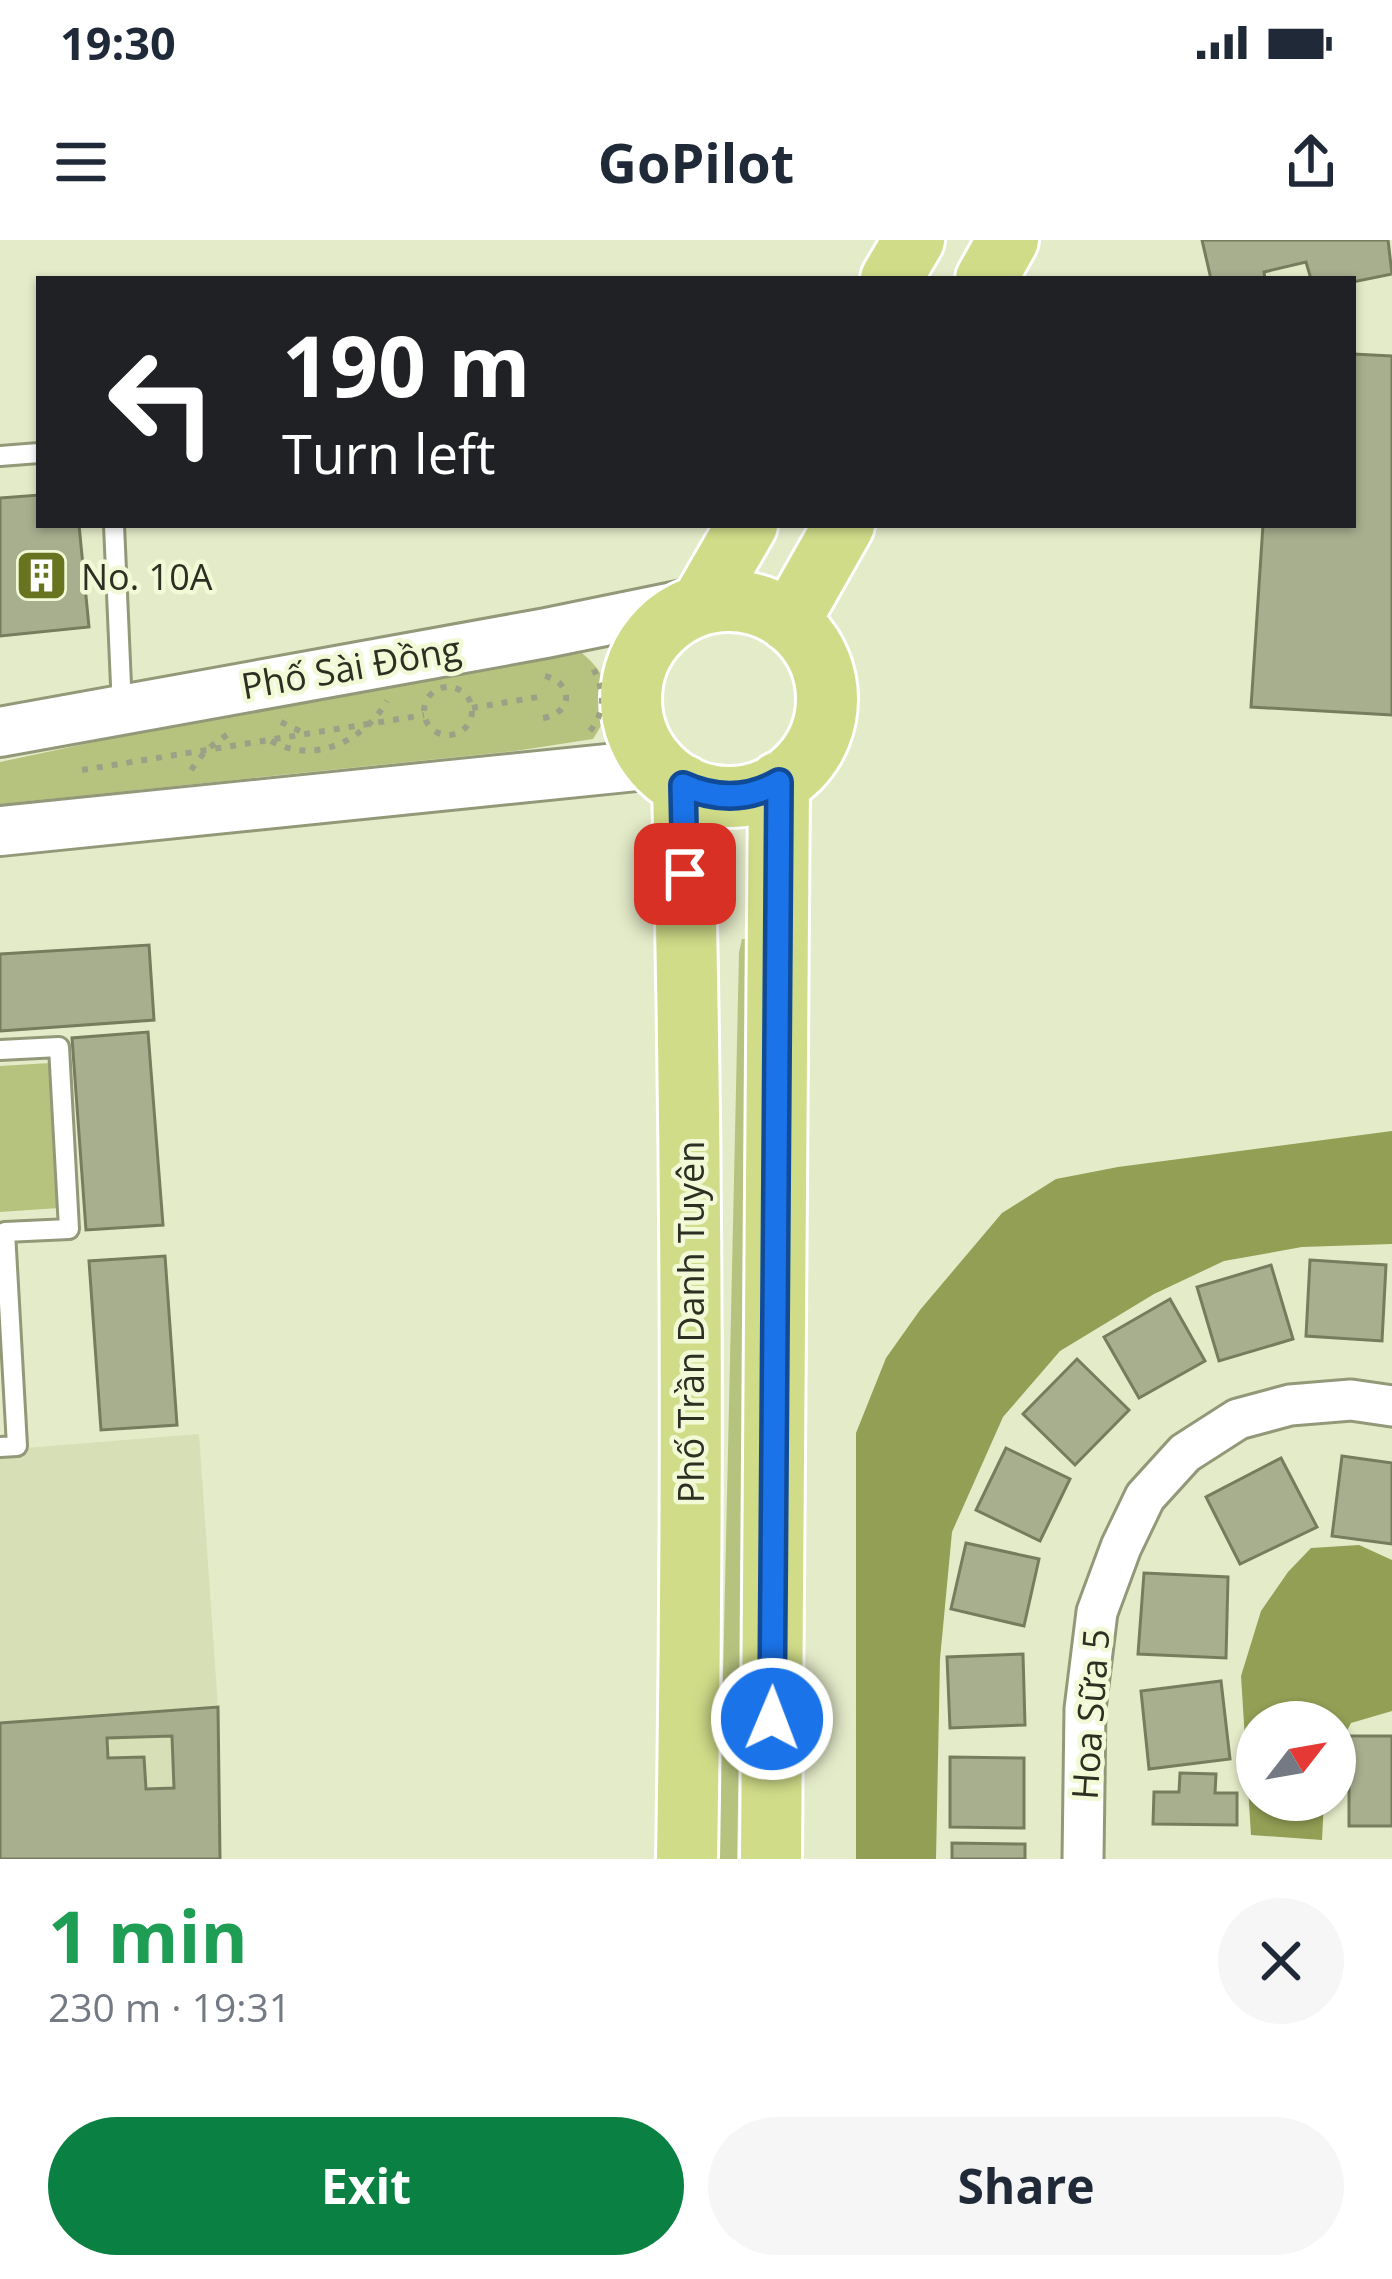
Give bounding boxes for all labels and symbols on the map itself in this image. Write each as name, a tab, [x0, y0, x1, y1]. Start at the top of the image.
building icon: No. 10A	[14, 548, 70, 604]
place label: No. 10A	[81, 552, 213, 601]
street label: Phố Sài Đồng	[237, 624, 465, 710]
pin	[634, 823, 736, 925]
street label: Phố Trần Danh Tuyên	[666, 1141, 715, 1503]
street label: Hoa Sữa 5	[1060, 1627, 1120, 1801]
position arrow	[709, 1656, 835, 1782]
north arrow	[1236, 1701, 1356, 1821]

